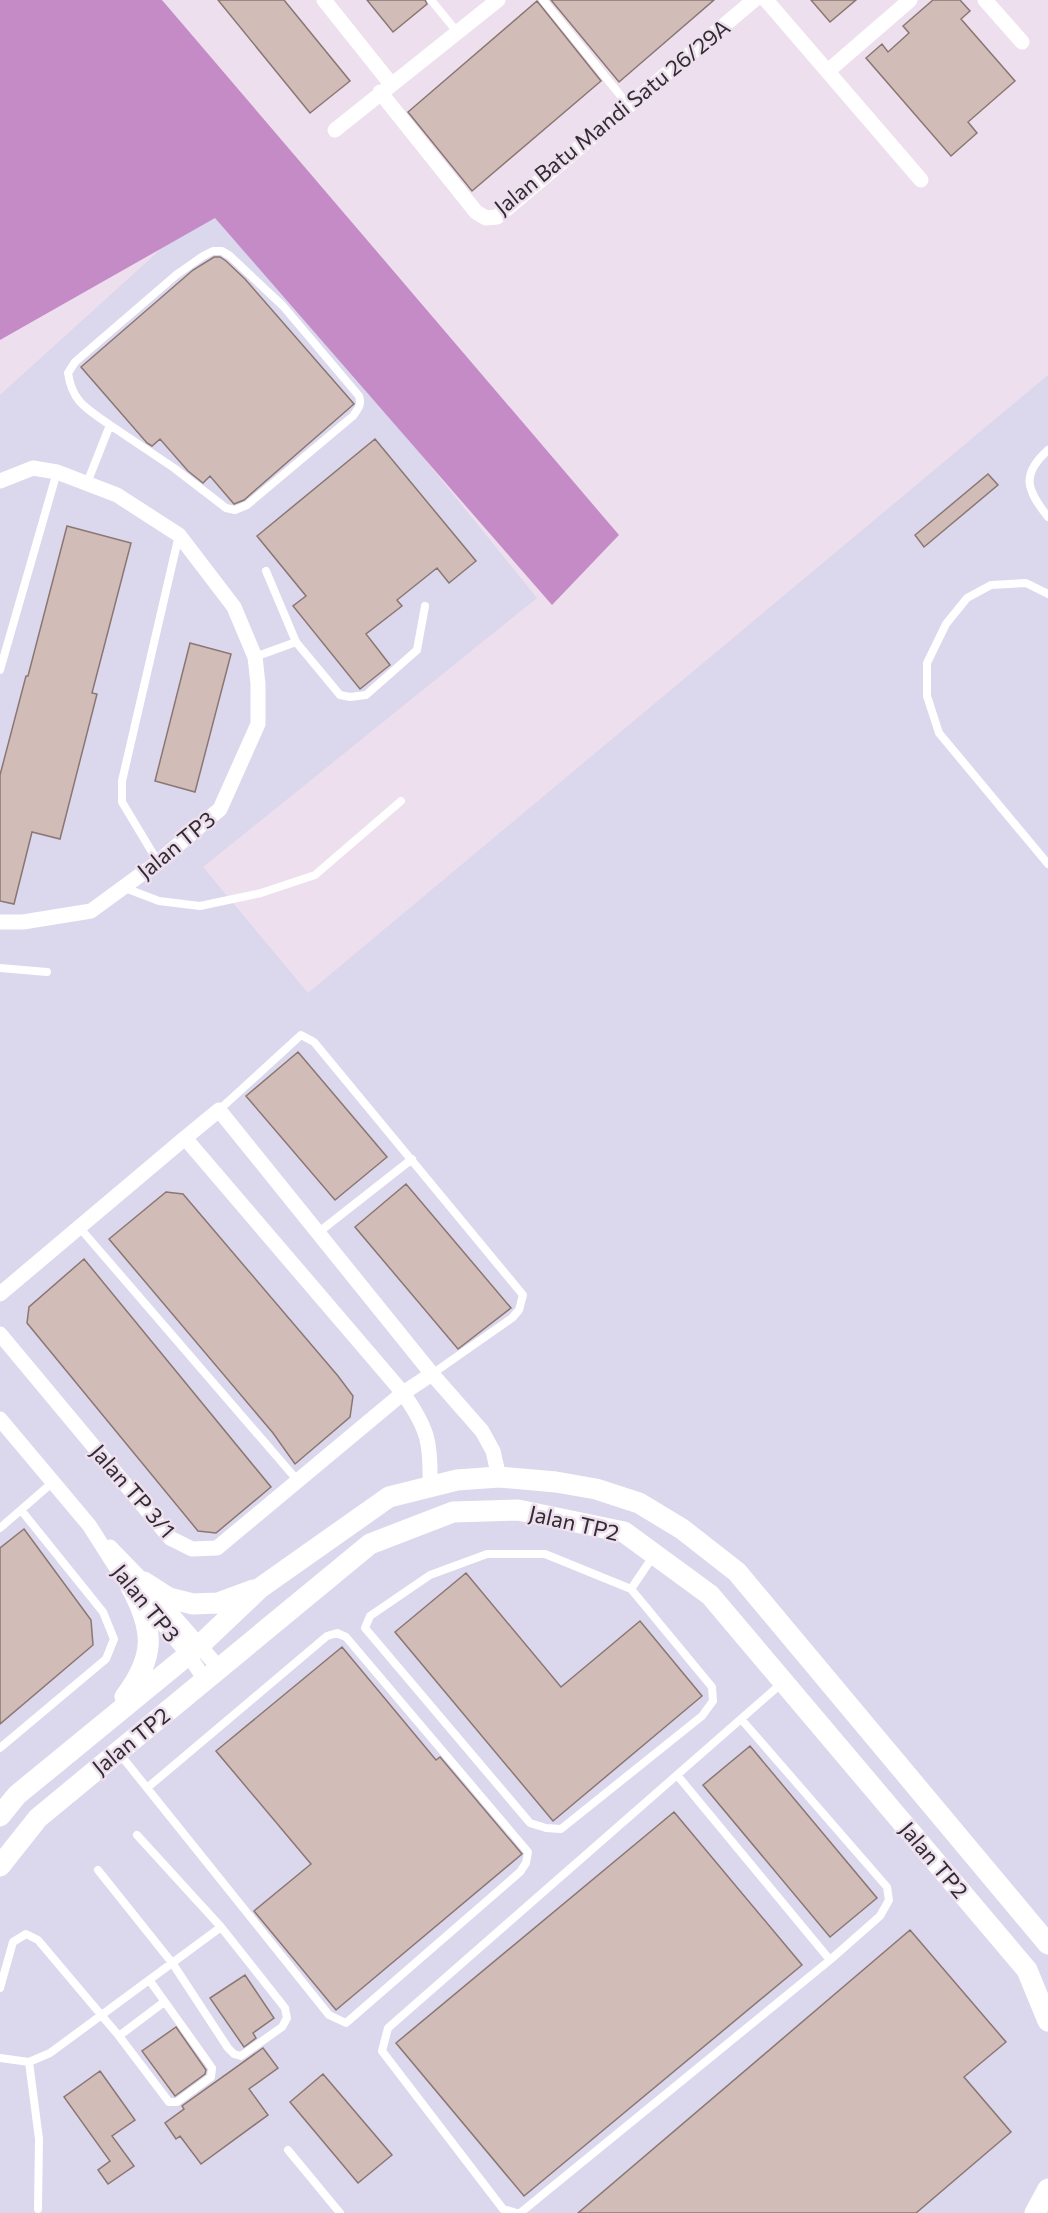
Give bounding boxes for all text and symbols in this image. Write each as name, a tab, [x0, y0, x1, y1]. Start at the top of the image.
street label: Jalan Batu Mandi Satu 26/29A	[488, 13, 735, 220]
street label: Jalan TP3	[131, 805, 220, 884]
street label: Jalan TP 3/1	[85, 1438, 181, 1543]
street label: Jalan TP2	[526, 1499, 622, 1546]
street label: Jalan TP3	[107, 1558, 186, 1647]
street label: Jalan TP2	[86, 1701, 175, 1780]
street label: Jalan TP2	[894, 1816, 974, 1904]

